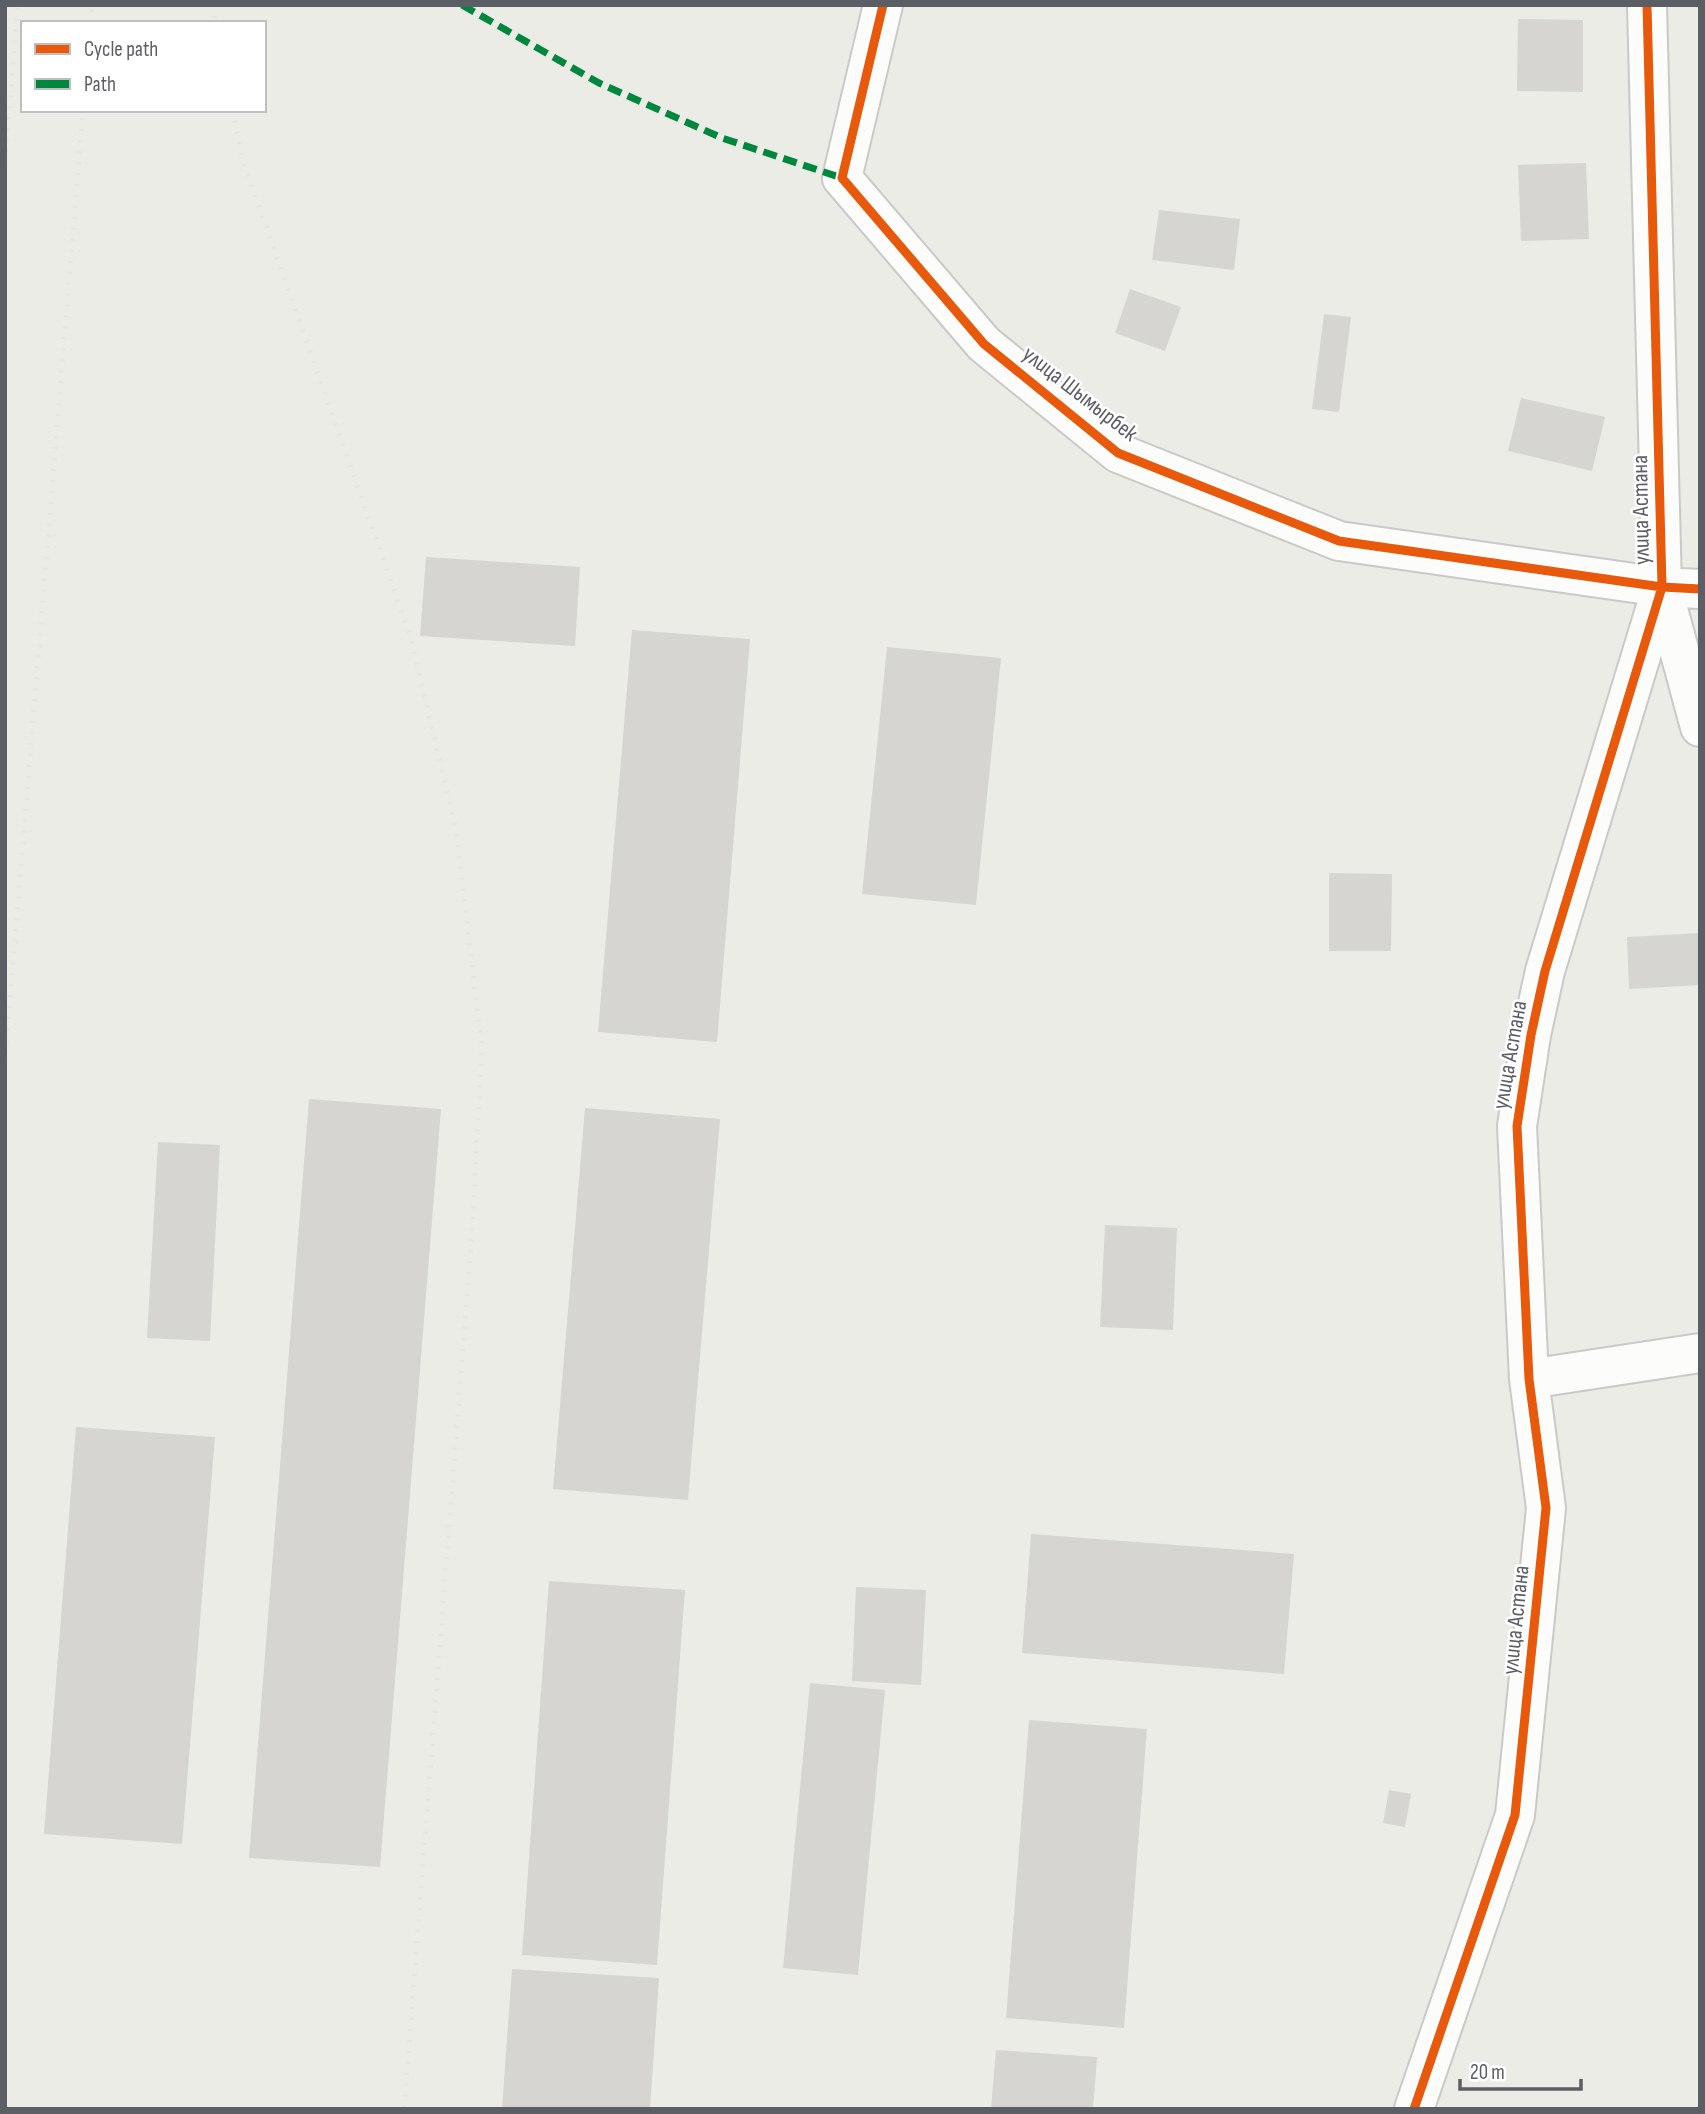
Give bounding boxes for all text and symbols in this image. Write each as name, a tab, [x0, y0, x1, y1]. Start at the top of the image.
legend	[21, 21, 266, 112]
text: Cycle path	[84, 37, 158, 62]
text: Path	[84, 72, 116, 97]
street label: улица Шымырбек	[1017, 340, 1144, 448]
street label: улица Астана	[1626, 455, 1656, 565]
street label: улица Астана	[1487, 998, 1533, 1112]
street label: улица Астана	[1496, 1564, 1536, 1676]
scale bar	[1460, 2048, 1581, 2092]
text: 20 m	[1470, 2060, 1505, 2085]

